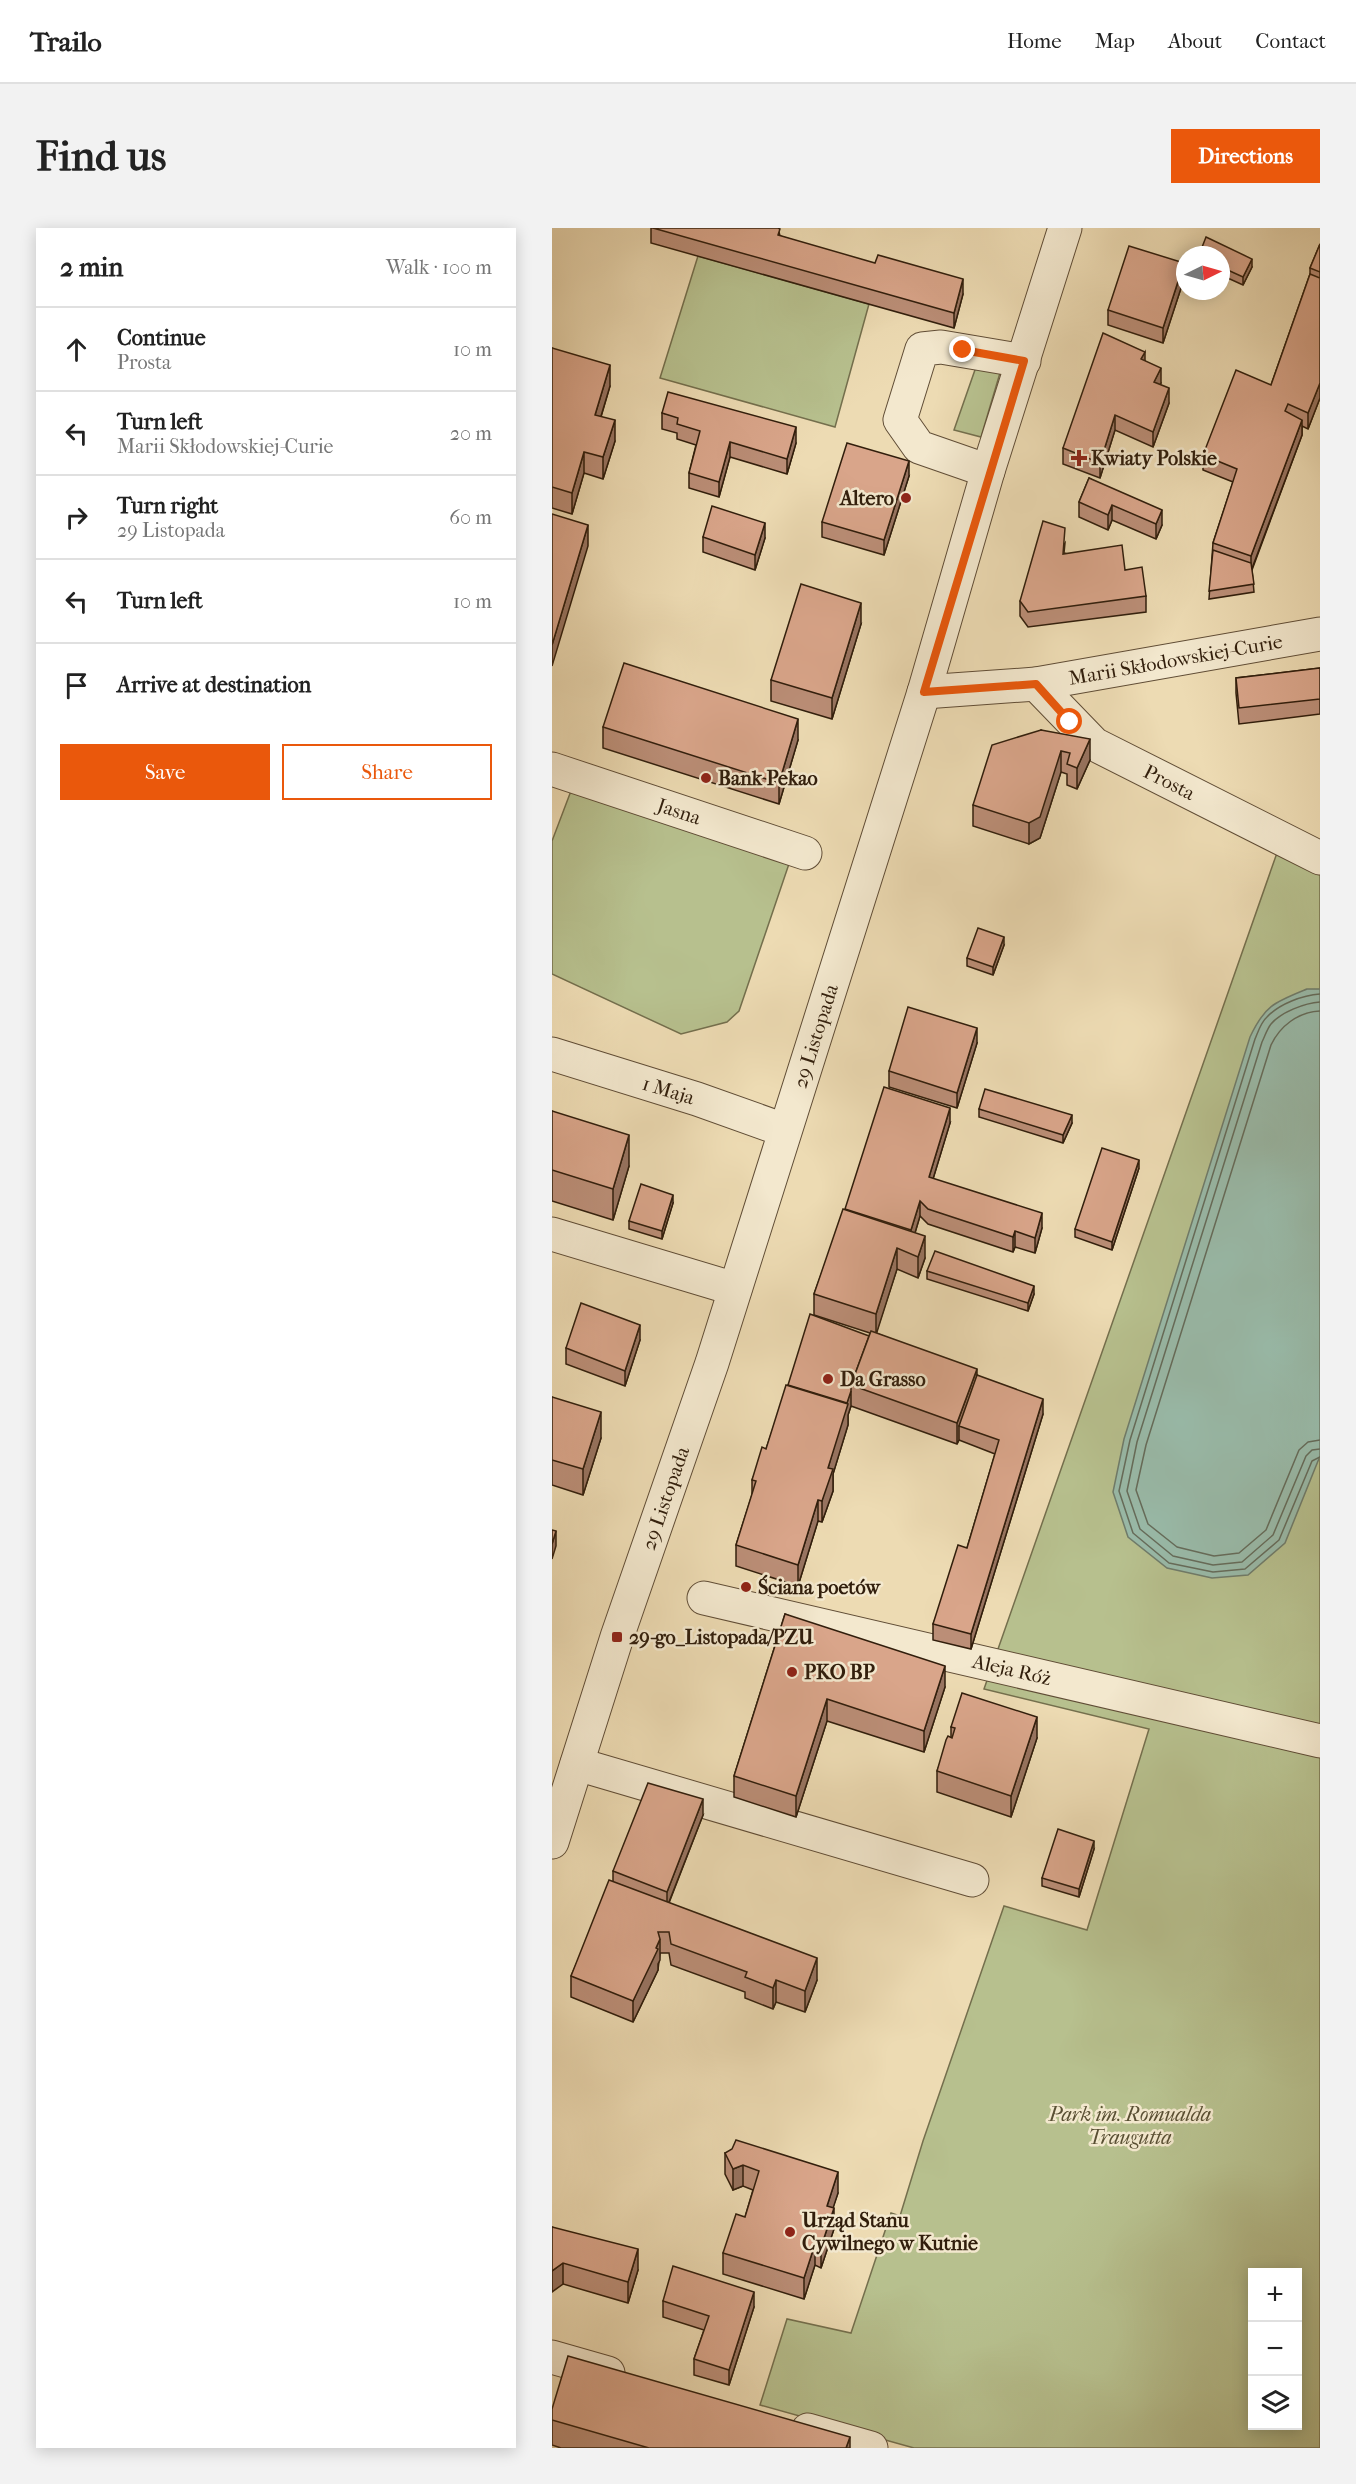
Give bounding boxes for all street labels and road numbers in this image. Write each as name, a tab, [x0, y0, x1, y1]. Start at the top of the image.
street label: Marii Skłodowskiej-Curie	[1067, 630, 1284, 690]
street label: Prosta	[1140, 760, 1199, 805]
street label: Jasna	[652, 793, 705, 830]
street label: 29 Listopada	[789, 980, 843, 1091]
street label: 1 Maja	[639, 1072, 698, 1110]
street label: 29 Listopada	[637, 1443, 694, 1553]
street label: Aleja Róż	[969, 1649, 1053, 1690]

